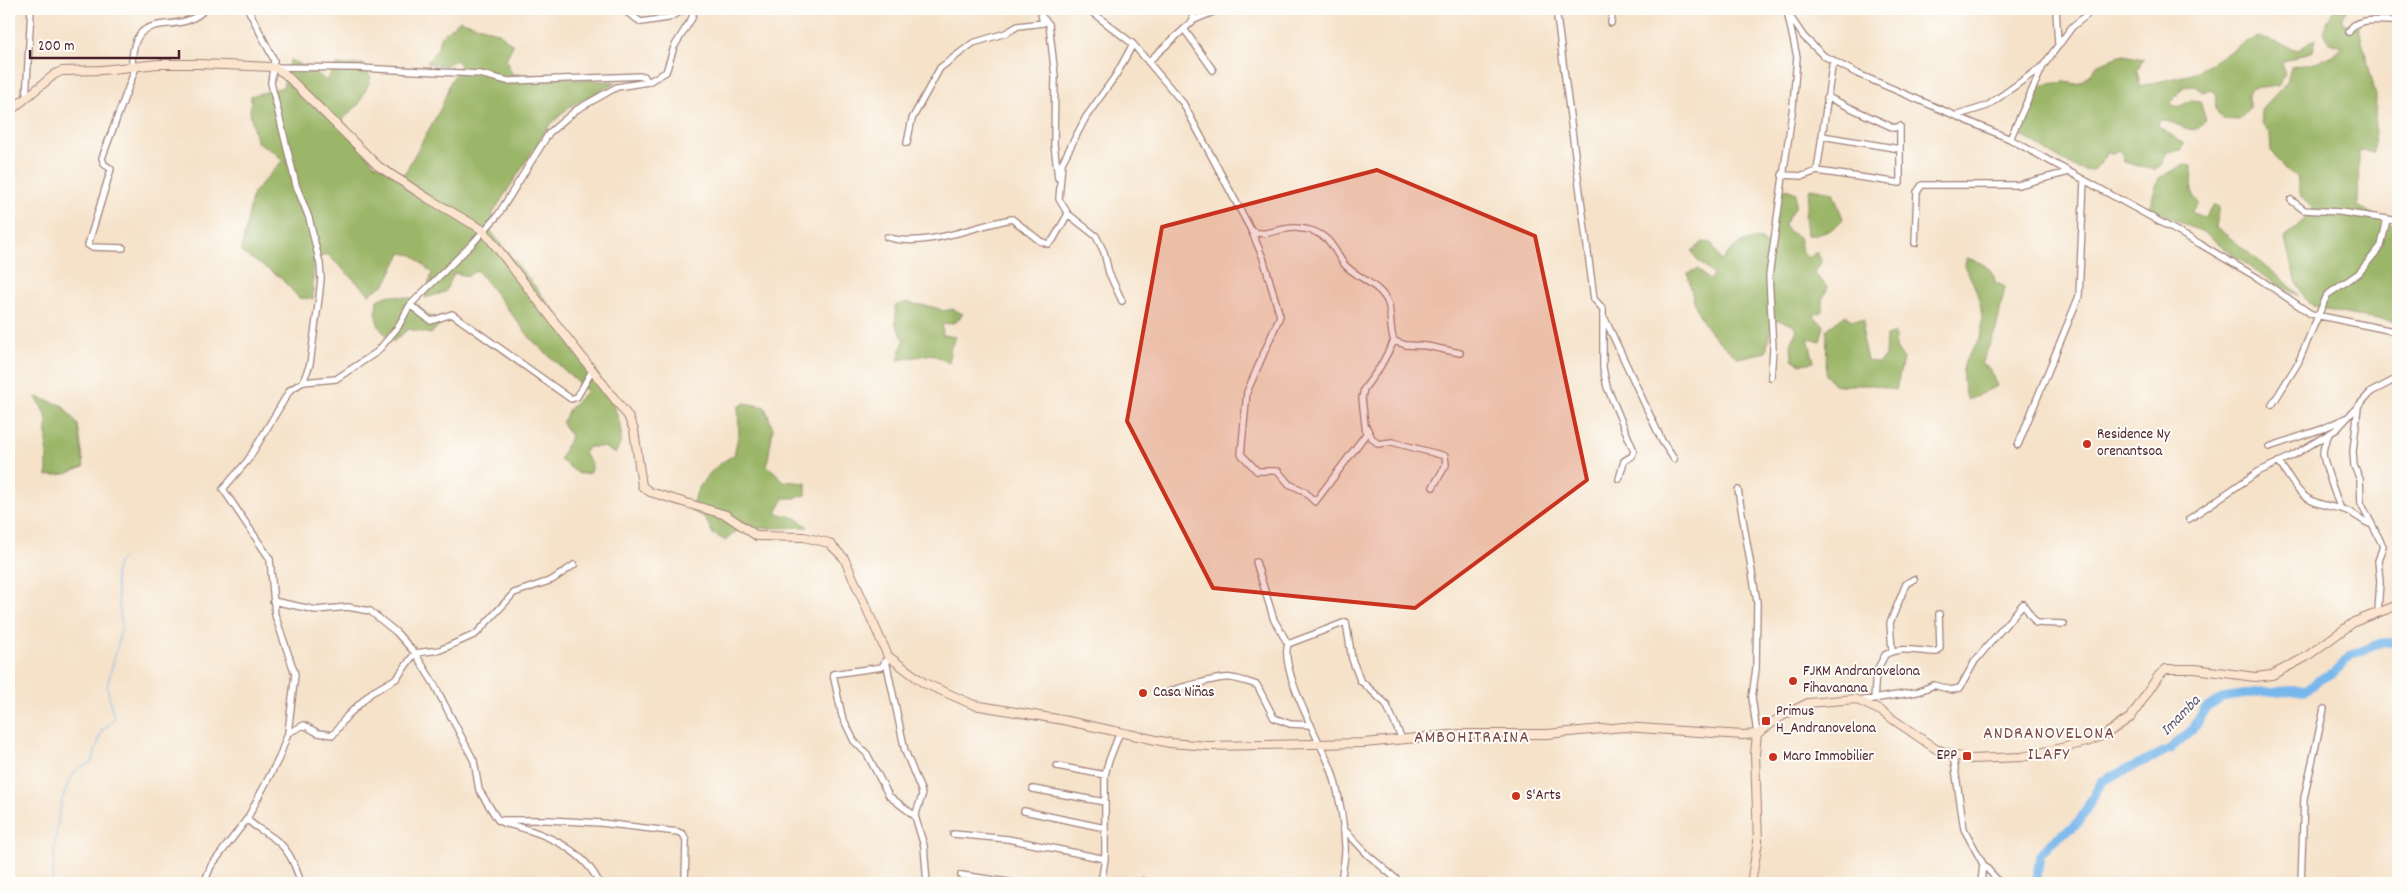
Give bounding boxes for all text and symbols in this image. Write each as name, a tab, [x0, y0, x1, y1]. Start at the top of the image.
scale bar	[30, 28, 179, 60]
text: 200 m	[38, 36, 75, 58]
place label: Residence Ny orenantsoa	[2097, 424, 2171, 463]
marker: Residence Ny orenantsoa	[2081, 438, 2093, 450]
place label: FJKM Andranovelona Fihavanana	[1803, 661, 1921, 700]
marker: FJKM Andranovelona Fihavanana	[1787, 675, 1799, 687]
place label: Casa Niñas	[1153, 682, 1215, 704]
marker: Casa Niñas	[1137, 687, 1149, 699]
water label: Imamba	[2156, 689, 2207, 742]
place label: Primus H_Andranovelona	[1776, 701, 1877, 740]
marker: Primus H_Andranovelona	[1760, 715, 1772, 727]
district label: ANDRANOVELONA ILAFY	[1983, 722, 2115, 768]
district label: AMBOHITRAINA	[1414, 726, 1530, 751]
place label: EPP	[1937, 745, 1957, 767]
place label: Maro Immobilier	[1783, 746, 1875, 768]
marker: EPP	[1961, 750, 1973, 762]
marker: Maro Immobilier	[1767, 751, 1779, 763]
place label: S'Arts	[1526, 785, 1561, 807]
marker: S'Arts	[1510, 790, 1522, 802]

